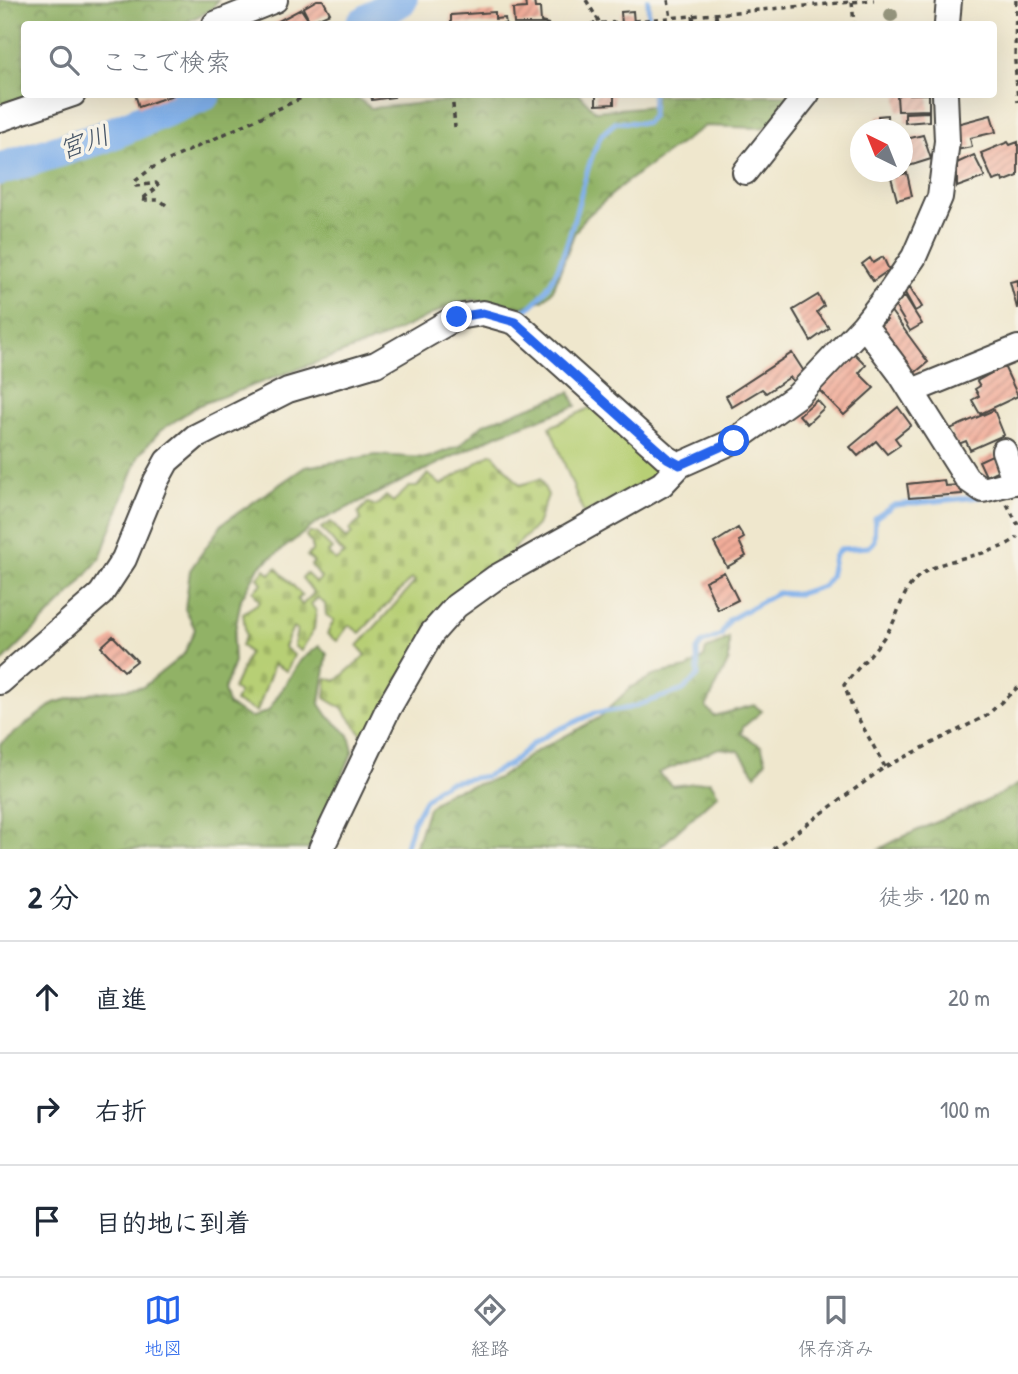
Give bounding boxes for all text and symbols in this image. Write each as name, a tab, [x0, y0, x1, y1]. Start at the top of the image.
search box	[21, 21, 997, 98]
icon: search	[45, 41, 83, 79]
text: ここで検索	[101, 44, 231, 79]
water label: 宮川	[54, 117, 114, 167]
north arrow	[850, 119, 913, 182]
route end	[441, 301, 472, 332]
route start	[718, 425, 749, 456]
text: 2 分	[28, 877, 79, 917]
text: 徒歩 · 120 m	[878, 881, 990, 912]
icon: ahead	[28, 978, 66, 1016]
text: 直進	[95, 981, 147, 1016]
text: 20 m	[948, 982, 990, 1013]
icon: right	[28, 1090, 66, 1128]
text: 右折	[95, 1093, 147, 1128]
text: 100 m	[940, 1094, 990, 1125]
icon: arrive	[28, 1202, 66, 1240]
text: 目的地に到着	[95, 1205, 251, 1240]
tab: 地図	[144, 1291, 182, 1361]
tab: 経路	[471, 1291, 509, 1361]
tab: 保存済み	[798, 1291, 874, 1361]

